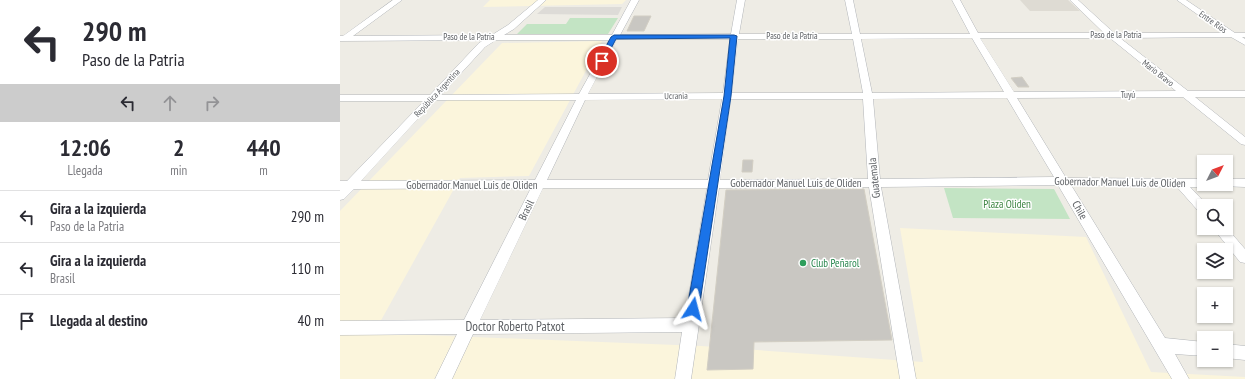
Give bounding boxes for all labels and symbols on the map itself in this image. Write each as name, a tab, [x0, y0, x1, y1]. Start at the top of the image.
street label: Entre Ríos	[1197, 8, 1229, 35]
street label: Paso de la Patria	[1090, 29, 1142, 40]
street label: Paso de la Patria	[766, 30, 818, 41]
street label: Paso de la Patria	[443, 31, 495, 42]
pin	[585, 44, 619, 78]
street label: Mario Bravo	[1140, 57, 1176, 88]
street label: República Argentina	[411, 66, 462, 119]
street label: Tuyú	[1121, 89, 1135, 100]
street label: Ucrania	[664, 90, 688, 101]
north arrow	[1197, 155, 1233, 191]
street label: Guatemala	[865, 157, 883, 199]
street label: Gobernador Manuel Luis de Oliden	[1054, 174, 1186, 190]
street label: Gobernador Manuel Luis de Oliden	[730, 176, 862, 190]
street label: Gobernador Manuel Luis de Oliden	[406, 178, 538, 192]
street label: Brasil	[515, 197, 537, 223]
park label: Plaza Oliden	[983, 197, 1031, 211]
street label: Chile	[1069, 198, 1091, 222]
place label: Club Peñarol	[811, 256, 860, 270]
marker: Club Peñarol	[798, 258, 808, 268]
position arrow	[672, 288, 714, 330]
street label: Doctor Roberto Patxot	[466, 318, 565, 335]

